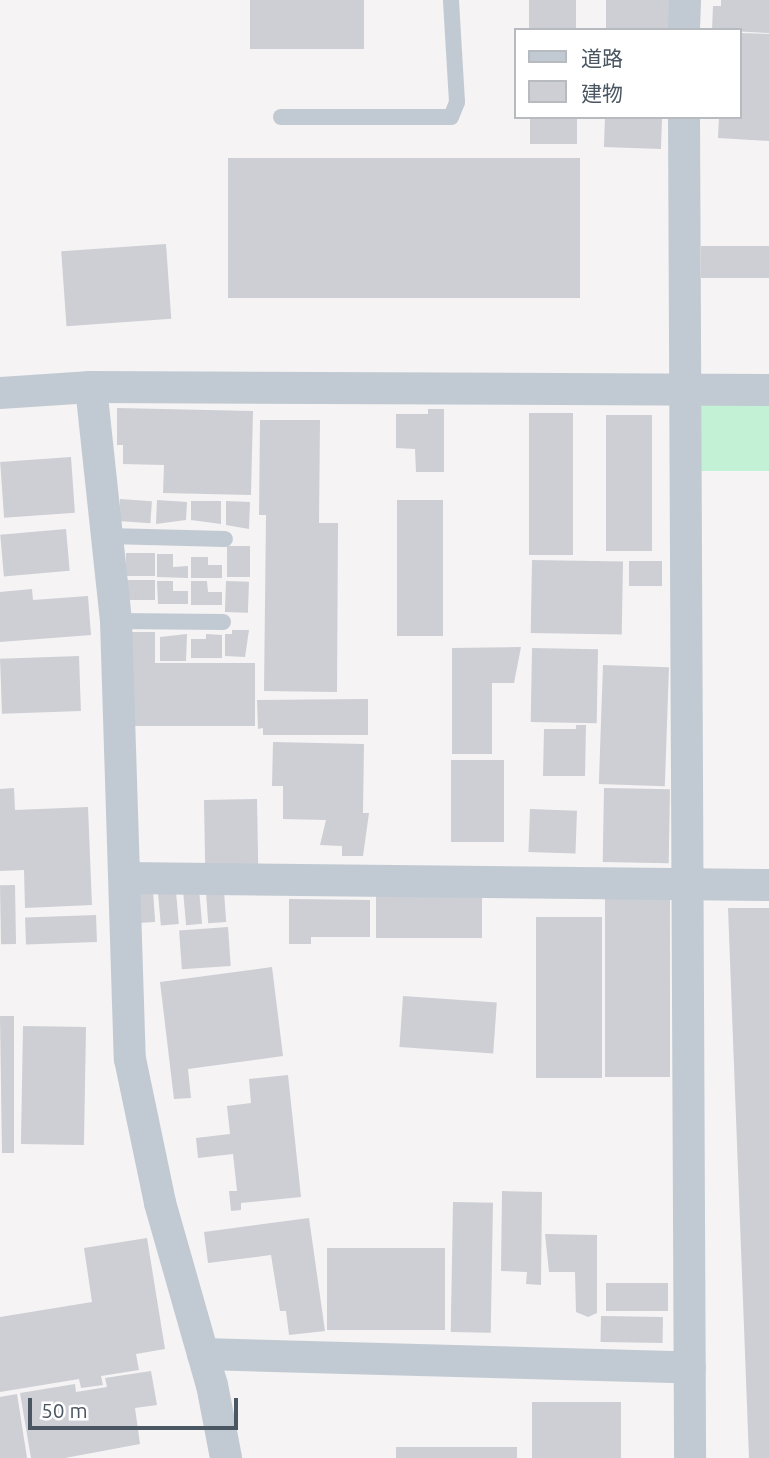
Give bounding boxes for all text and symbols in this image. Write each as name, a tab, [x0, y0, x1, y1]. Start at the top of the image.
legend	[514, 28, 741, 119]
text: 道路	[581, 46, 623, 70]
text: 建物	[581, 81, 623, 105]
scale bar	[32, 1384, 242, 1428]
text: 50 m	[41, 1398, 88, 1422]

